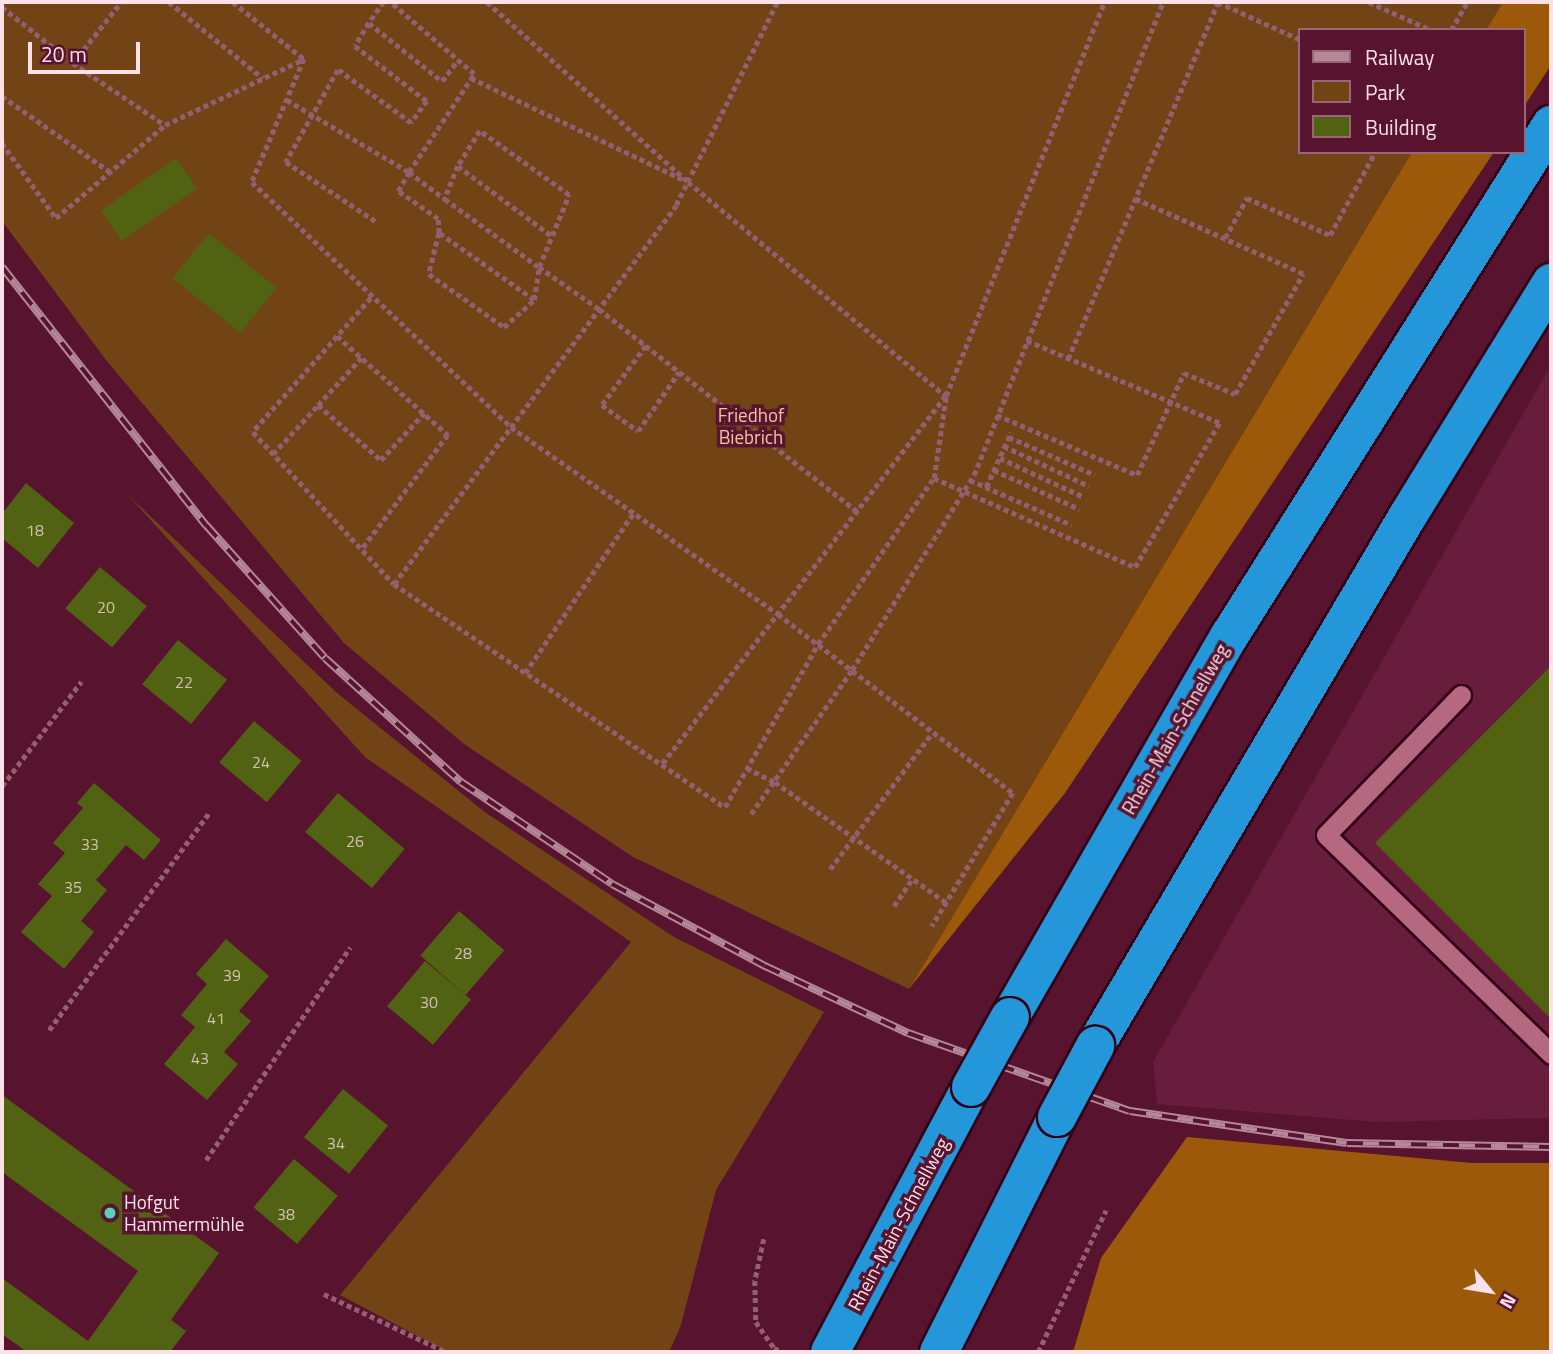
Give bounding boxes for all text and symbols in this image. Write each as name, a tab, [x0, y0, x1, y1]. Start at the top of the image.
scale bar	[32, 28, 144, 72]
legend	[1298, 28, 1525, 154]
text: 20 m	[41, 38, 87, 70]
text: Railway	[1365, 41, 1434, 73]
text: Park	[1365, 76, 1405, 108]
text: Building	[1365, 111, 1436, 143]
park label: Friedhof Biebrich	[718, 404, 784, 448]
house number: 18	[26, 520, 44, 540]
house number: 20	[97, 597, 115, 617]
street label: Rhein-Main-Schnellweg	[1117, 640, 1233, 818]
house number: 22	[175, 672, 193, 692]
house number: 24	[252, 752, 270, 772]
house number: 26	[346, 831, 364, 851]
house number: 33	[81, 834, 99, 854]
house number: 35	[64, 877, 82, 897]
house number: 28	[454, 943, 472, 963]
house number: 39	[223, 965, 241, 985]
house number: 30	[420, 992, 438, 1012]
house number: 41	[207, 1008, 225, 1028]
house number: 43	[191, 1048, 209, 1068]
house number: 34	[327, 1133, 345, 1153]
street label: Rhein-Main-Schnellweg	[843, 1133, 953, 1315]
place label: Hofgut Hammermühle	[124, 1191, 244, 1235]
house number: 38	[277, 1204, 295, 1224]
marker: Hofgut Hammermühle	[102, 1205, 118, 1221]
north arrow	[1455, 1256, 1525, 1326]
text: N	[1493, 1289, 1524, 1315]

